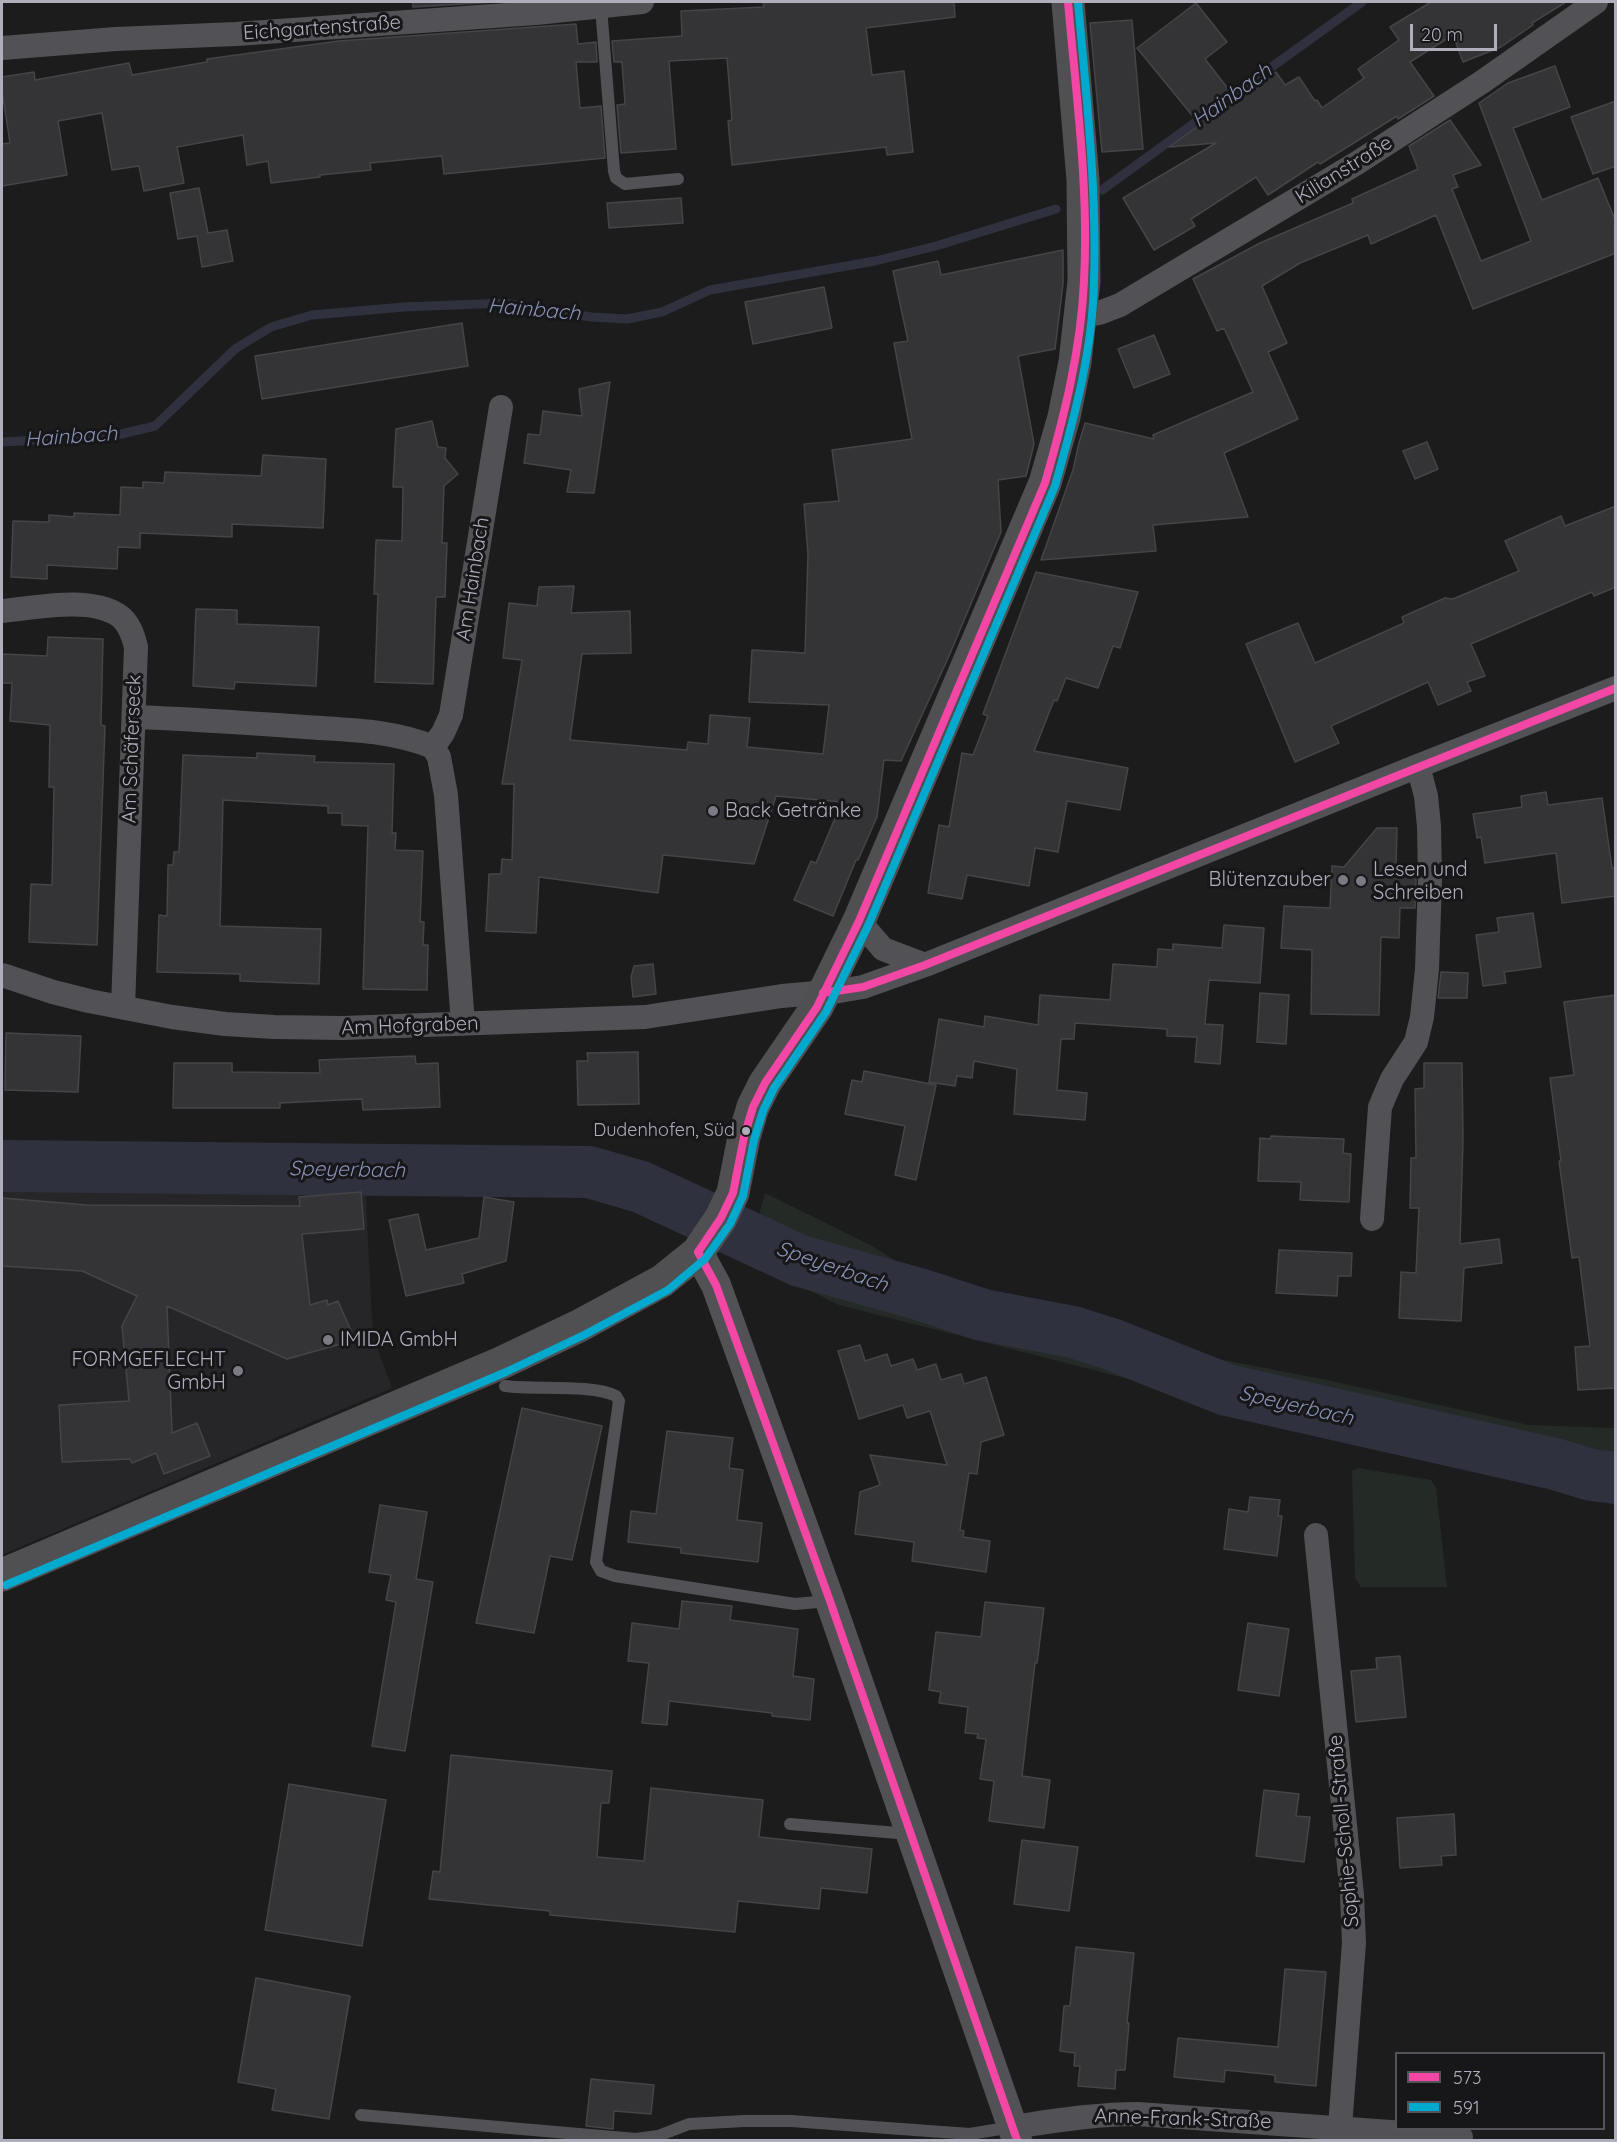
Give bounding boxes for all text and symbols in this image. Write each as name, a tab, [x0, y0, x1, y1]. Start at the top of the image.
street label: Eichgartenstraße	[242, 11, 402, 45]
scale bar	[1413, 12, 1500, 50]
text: 20 m	[1421, 23, 1463, 46]
water label: Hainbach	[1187, 59, 1277, 133]
street label: Kilianstraße	[1291, 131, 1397, 209]
water label: Hainbach	[487, 293, 581, 327]
water label: Hainbach	[24, 421, 118, 453]
street label: Am Hainbach	[451, 515, 495, 643]
street label: Am Schäferseck	[117, 674, 147, 824]
place label: Back Getränke	[725, 799, 861, 823]
marker: Back Getränke	[706, 804, 720, 818]
place label: Lesen und Schreiben	[1373, 858, 1468, 905]
place label: Blütenzauber	[1209, 868, 1331, 892]
marker: Blütenzauber	[1336, 873, 1350, 887]
marker: Lesen und Schreiben	[1354, 874, 1368, 888]
street label: Am Hofgraben	[341, 1012, 479, 1040]
place label: Dudenhofen, Süd	[593, 1120, 735, 1142]
marker: Dudenhofen, Süd	[740, 1125, 752, 1137]
water label: Speyerbach	[289, 1156, 405, 1184]
water label: Speyerbach	[773, 1236, 891, 1298]
place label: IMIDA GmbH	[340, 1328, 458, 1352]
marker: IMIDA GmbH	[321, 1333, 335, 1347]
place label: FORMGEFLECHT GmbH	[71, 1348, 226, 1395]
marker: FORMGEFLECHT GmbH	[231, 1364, 245, 1378]
water label: Speyerbach	[1236, 1381, 1356, 1431]
street label: Sophie-Scholl-Straße	[1324, 1734, 1364, 1928]
legend	[1395, 2052, 1605, 2130]
text: 573	[1453, 2066, 1481, 2089]
text: 591	[1453, 2096, 1480, 2119]
street label: Anne-Frank-Straße	[1094, 2104, 1272, 2134]

